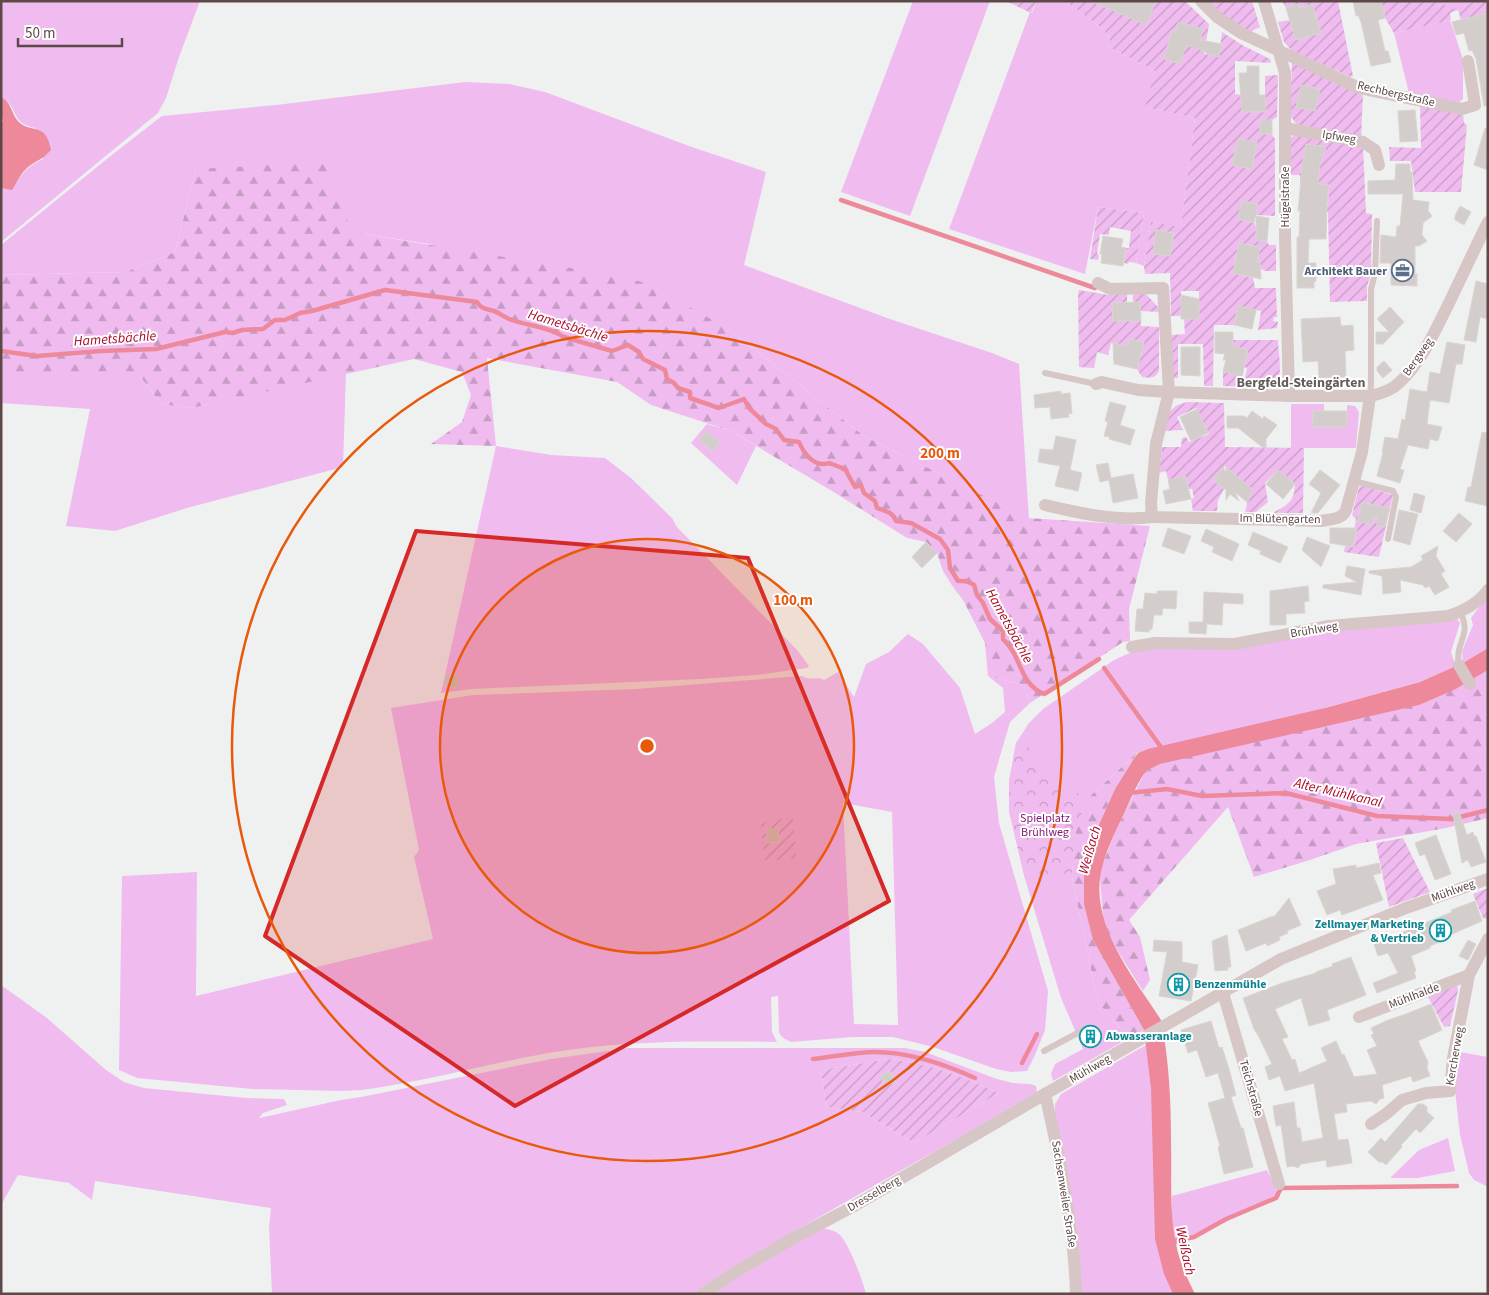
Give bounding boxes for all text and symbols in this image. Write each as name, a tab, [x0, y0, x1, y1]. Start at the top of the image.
scale bar	[18, 15, 121, 47]
text: 50 m	[25, 23, 55, 44]
street label: Rechbergstraße	[1356, 77, 1436, 111]
street label: Ipfweg	[1321, 126, 1357, 148]
street label: Hügelstraße	[1277, 167, 1294, 227]
office icon: Architekt Bauer	[1391, 259, 1415, 283]
place label: Architekt Bauer	[1304, 263, 1387, 280]
water label: Hametsbächle	[526, 304, 611, 348]
water label: Hametsbächle	[73, 326, 157, 352]
street label: Bergweg	[1399, 334, 1437, 380]
district label: Bergfeld-Steingärten	[1237, 373, 1365, 393]
text: 200 m	[920, 443, 960, 464]
street label: Im Blütengarten	[1239, 510, 1321, 528]
water label: Hametsbächle	[980, 585, 1038, 667]
text: 100 m	[773, 590, 813, 611]
street label: Brühlweg	[1289, 617, 1339, 643]
centre of rings	[638, 737, 656, 755]
water label: Alter Mühlkanal	[1291, 773, 1384, 813]
park label: Spielplatz Brühlweg	[1020, 810, 1070, 841]
water label: Weißach	[1074, 824, 1106, 876]
street label: Mühlweg	[1429, 875, 1477, 907]
place label: Zellmayer Marketing & Vertrieb	[1315, 916, 1425, 947]
building icon: Zellmayer Marketing & Vertrieb	[1428, 919, 1452, 943]
building icon: Benzenmühle	[1166, 972, 1190, 996]
place label: Benzenmühle	[1194, 976, 1266, 993]
street label: Mühlhalde	[1386, 979, 1442, 1013]
building icon: Abwasseranlage	[1078, 1024, 1102, 1048]
street label: Kercherweg	[1441, 1025, 1469, 1087]
place label: Abwasseranlage	[1105, 1028, 1192, 1045]
street label: Mühlweg	[1066, 1050, 1114, 1088]
street label: Teichstraße	[1235, 1058, 1267, 1118]
street label: Sachsenweiler Straße	[1047, 1139, 1081, 1249]
street label: Dresselberg	[844, 1172, 904, 1216]
water label: Weißach	[1170, 1225, 1200, 1277]

